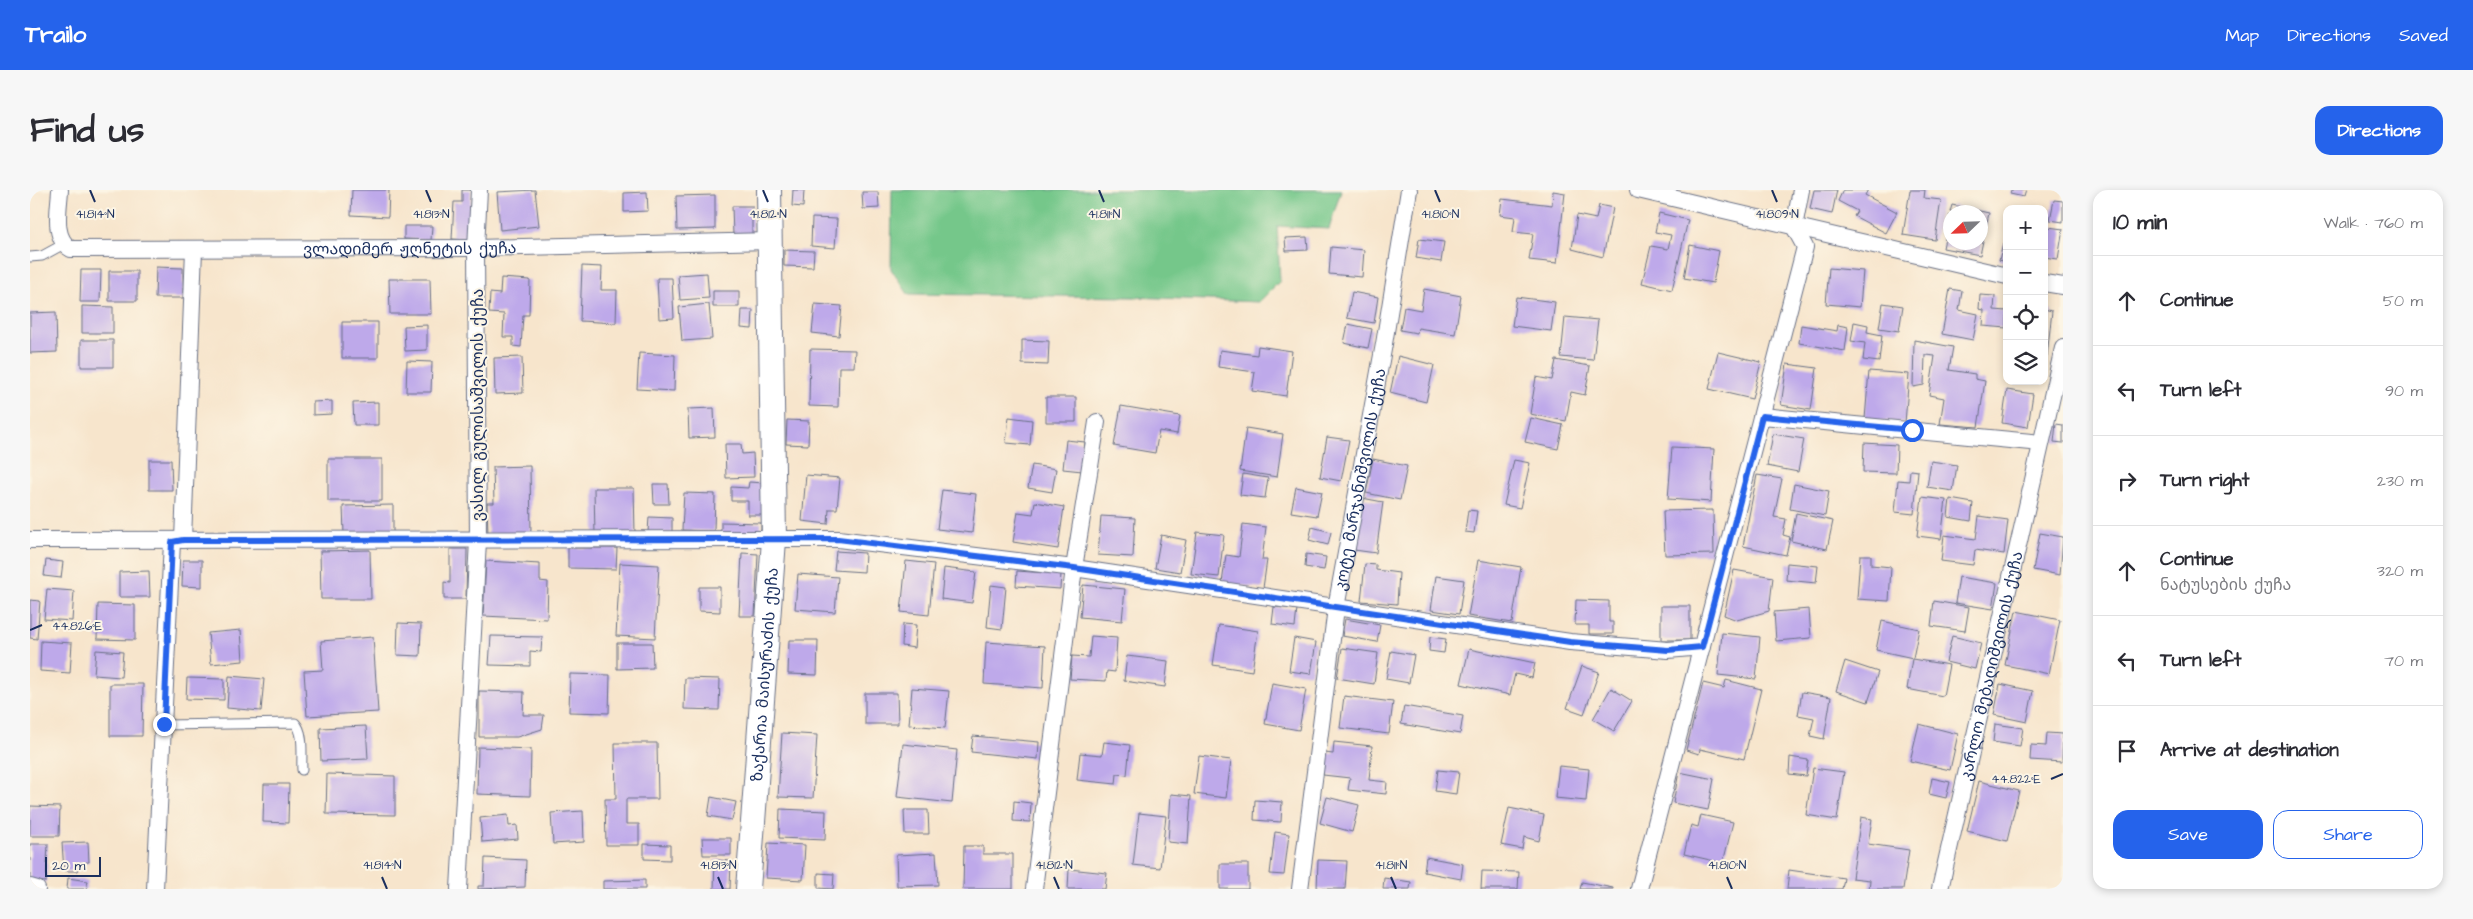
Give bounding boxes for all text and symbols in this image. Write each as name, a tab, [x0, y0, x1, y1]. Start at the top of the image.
text: Trailo	[25, 18, 86, 52]
text: Map	[2225, 23, 2259, 48]
text: Directions	[2287, 23, 2371, 48]
text: Saved	[2399, 23, 2448, 48]
text: Find us	[30, 106, 144, 155]
button: Directions	[2315, 106, 2443, 155]
north arrow	[1943, 205, 1988, 250]
map controls	[2003, 205, 2048, 385]
button: +	[2003, 205, 2048, 250]
text: 41.814°N	[75, 206, 115, 223]
text: 41.813°N	[413, 206, 450, 223]
text: 41.812°N	[749, 206, 787, 223]
text: 41.811°N	[1088, 206, 1121, 223]
text: 41.810°N	[1421, 206, 1460, 223]
text: 41.809°N	[1755, 206, 1799, 223]
text: 10 min	[2113, 208, 2167, 237]
text: Walk · 760 m	[2324, 212, 2423, 234]
street label: ვლადიმერ ჟღნეტის ქუჩა	[303, 237, 517, 260]
button: −	[2003, 250, 2048, 295]
icon: ahead	[2113, 287, 2141, 315]
text: Continue	[2160, 287, 2234, 314]
street label: ვასილ გულისაშვილის ქუჩა	[467, 289, 489, 521]
text: 50 m	[2383, 290, 2423, 312]
button: locate	[2003, 295, 2048, 340]
button: layers	[2003, 340, 2048, 385]
street label: კოტე მარჯანიშვილის ქუჩა	[1329, 367, 1391, 593]
icon: left	[2113, 377, 2141, 405]
text: Turn left	[2160, 377, 2241, 404]
text: 90 m	[2385, 380, 2423, 402]
route start	[1901, 419, 1924, 442]
icon: right	[2113, 467, 2141, 495]
text: Turn right	[2160, 467, 2249, 494]
text: 230 m	[2377, 470, 2423, 492]
text: Continue	[2160, 546, 2234, 573]
street label: კარლო მებაღიშვილის ქუჩა	[1955, 549, 2028, 783]
icon: ahead	[2113, 557, 2141, 585]
text: 320 m	[2377, 560, 2423, 582]
street label: ზაქარია მაისურაძის ქუჩა	[746, 567, 784, 782]
text: ნატუსების ქუჩა	[2160, 574, 2291, 596]
text: 44.826°E	[52, 618, 102, 635]
icon: left	[2113, 647, 2141, 675]
text: Turn left	[2160, 647, 2241, 674]
text: 70 m	[2384, 650, 2423, 672]
route end	[153, 713, 176, 736]
icon: arrive	[2113, 737, 2141, 765]
text: Arrive at destination	[2160, 737, 2339, 764]
text: 44.822°E	[1991, 771, 2041, 788]
button: Save	[2113, 810, 2263, 859]
button: Share	[2273, 810, 2423, 859]
scale bar	[45, 854, 101, 877]
text: 20 m	[52, 856, 85, 876]
text: 41.814°N	[362, 857, 402, 874]
text: 41.813°N	[700, 857, 737, 874]
text: 41.812°N	[1035, 857, 1073, 874]
text: 41.811°N	[1375, 857, 1408, 874]
text: 41.810°N	[1708, 857, 1747, 874]

